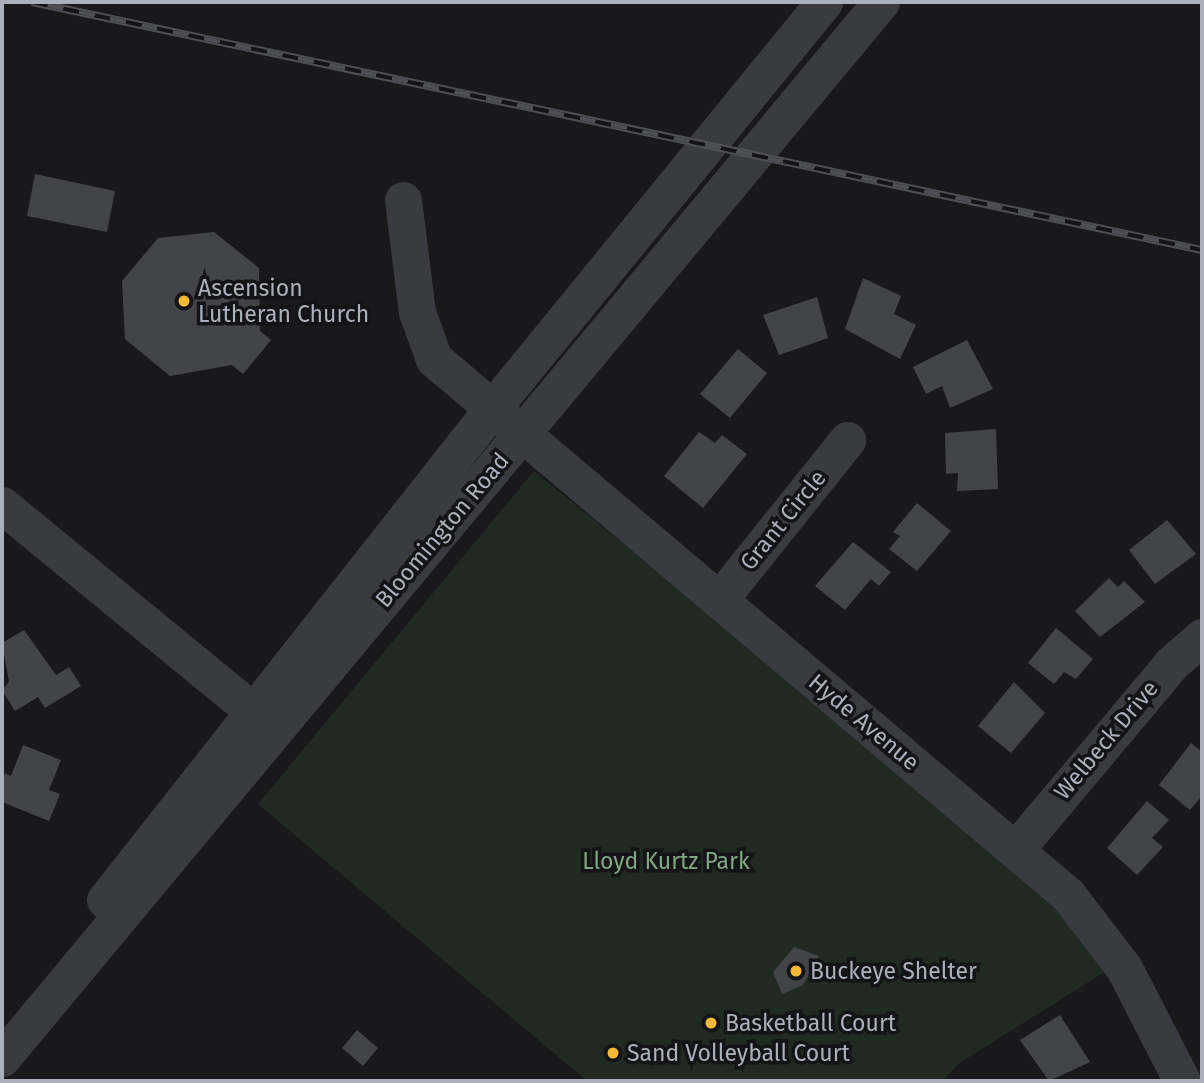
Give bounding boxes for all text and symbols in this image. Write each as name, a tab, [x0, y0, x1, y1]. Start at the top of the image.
place label: Ascension Lutheran Church	[198, 274, 369, 328]
marker: Ascension Lutheran Church	[176, 293, 192, 309]
street label: Bloomington Road	[369, 447, 515, 613]
street label: Grant Circle	[734, 464, 832, 576]
street label: Hyde Avenue	[803, 668, 925, 776]
street label: Welbeck Drive	[1048, 675, 1164, 805]
park label: Lloyd Kurtz Park	[582, 847, 750, 875]
place label: Buckeye Shelter	[810, 957, 977, 985]
marker: Buckeye Shelter	[788, 963, 804, 979]
place label: Basketball Court	[725, 1009, 896, 1037]
marker: Basketball Court	[703, 1015, 719, 1031]
place label: Sand Volleyball Court	[627, 1039, 850, 1067]
marker: Sand Volleyball Court	[605, 1045, 621, 1061]

